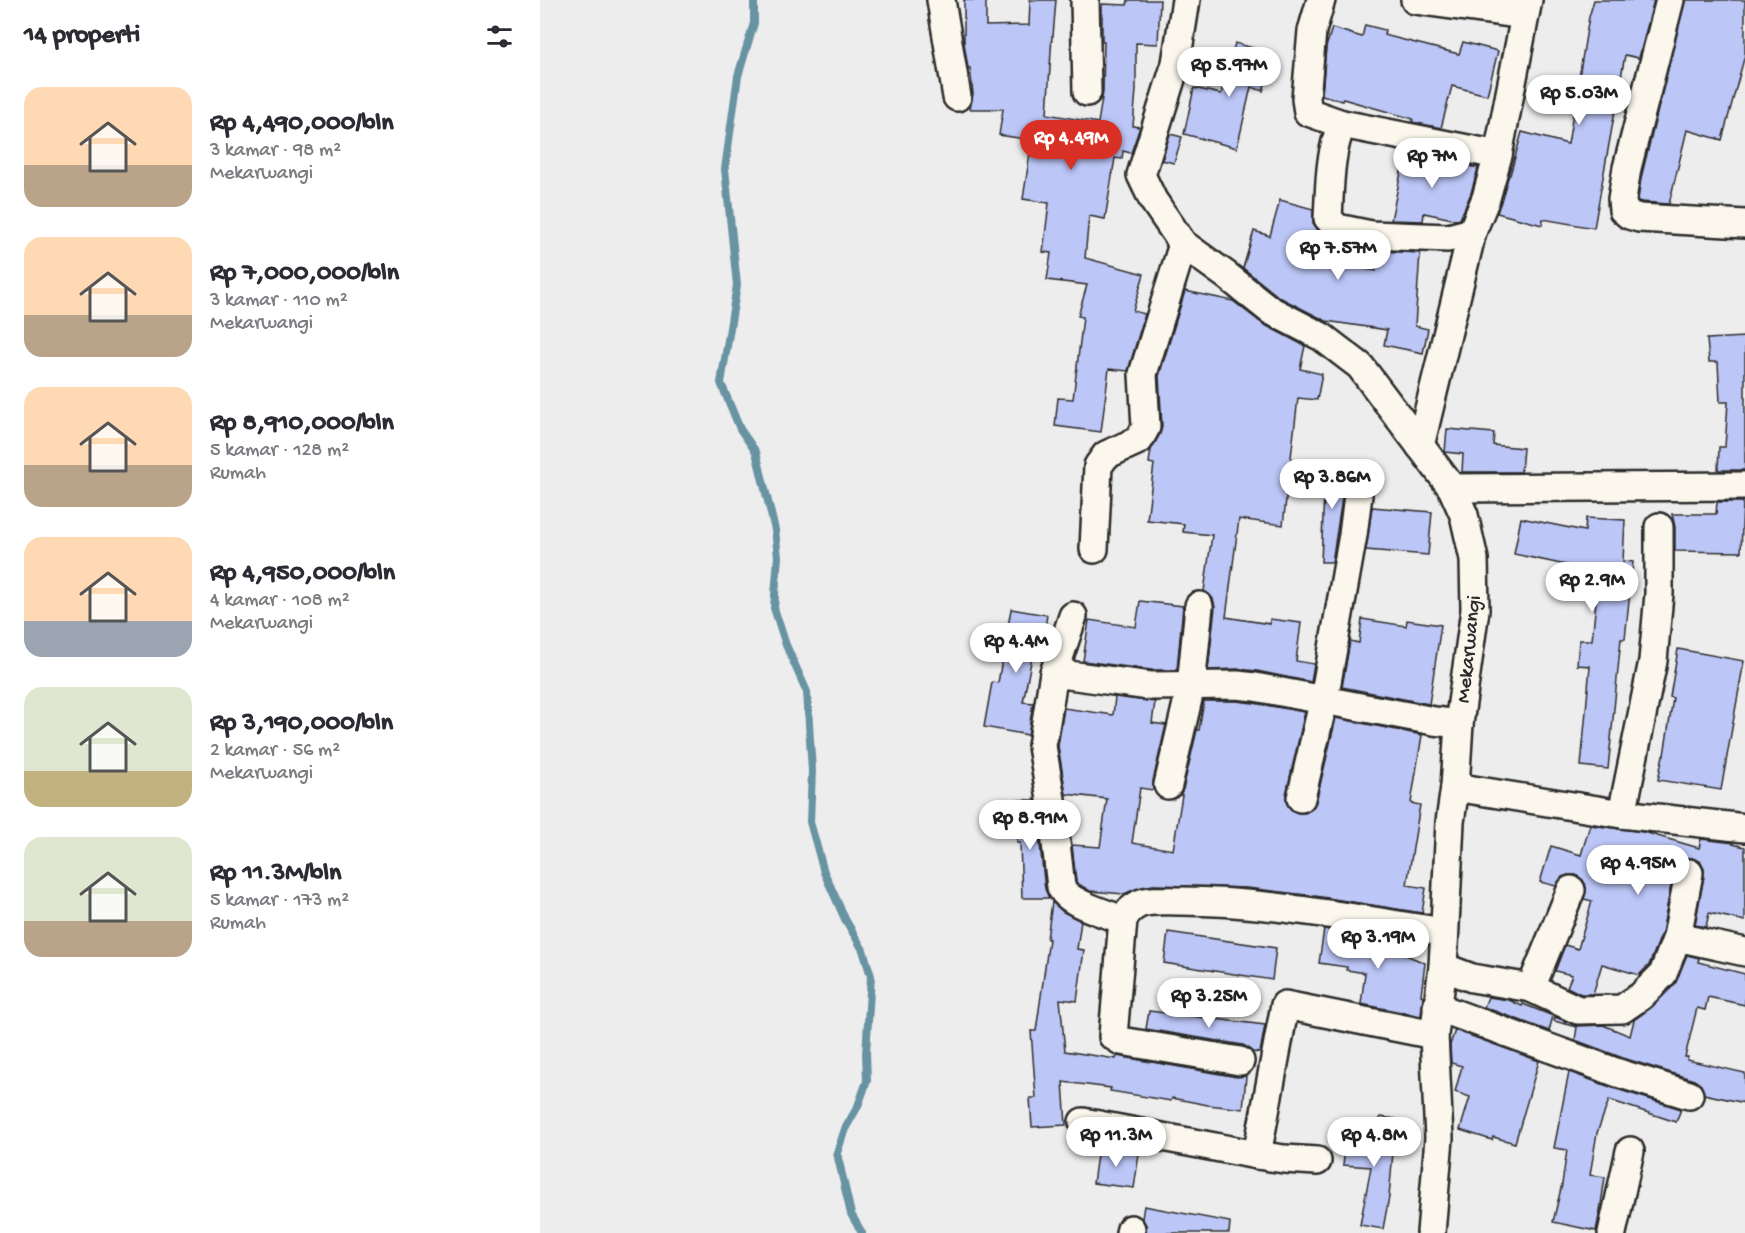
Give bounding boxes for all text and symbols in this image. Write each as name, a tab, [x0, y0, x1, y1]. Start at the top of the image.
icon: filters	[483, 20, 516, 53]
text: 14 properti	[24, 21, 140, 52]
pin: Rp 5.97M	[1167, 47, 1291, 98]
text: Rp 5.97M	[1191, 55, 1267, 78]
pin: Rp 5.03M	[1517, 75, 1641, 126]
text: Rp 5.03M	[1540, 83, 1618, 106]
text: Rp 4,490,000/bln	[210, 109, 394, 140]
icon: home	[72, 111, 144, 183]
pin: Rp 4.49M	[1009, 120, 1133, 171]
text: Rp 4.49M	[1034, 128, 1108, 151]
pin: Rp 7M	[1390, 138, 1474, 189]
text: 3 kamar · 98 m²	[210, 140, 341, 163]
text: Rp 7M	[1407, 146, 1457, 169]
text: Mekarwangi	[210, 163, 313, 186]
pin: Rp 7.57M	[1276, 230, 1400, 281]
text: Rp 7.57M	[1300, 238, 1376, 261]
text: Rp 7,000,000/bln	[210, 259, 399, 290]
icon: home	[72, 261, 144, 333]
text: 3 kamar · 110 m²	[210, 290, 348, 313]
text: Mekarwangi	[210, 313, 313, 336]
text: Rp 8,910,000/bln	[210, 409, 394, 440]
icon: home	[72, 411, 144, 483]
text: 5 kamar · 128 m²	[210, 440, 349, 463]
pin: Rp 3.86M	[1270, 459, 1394, 510]
text: Rumah	[210, 463, 266, 486]
text: Rp 3.86M	[1294, 467, 1370, 490]
text: Rp 4,950,000/bln	[210, 559, 395, 590]
icon: home	[72, 561, 144, 633]
pin: Rp 2.9M	[1537, 562, 1647, 613]
text: Rp 2.9M	[1559, 570, 1625, 593]
text: 4 kamar · 108 m²	[210, 590, 350, 613]
street label: Mekarwangi	[1452, 594, 1489, 705]
text: Mekarwangi	[210, 613, 313, 636]
pin: Rp 4.4M	[961, 623, 1071, 674]
text: Rp 4.4M	[984, 631, 1048, 654]
text: Rp 3,190,000/bln	[210, 709, 393, 740]
icon: home	[72, 711, 144, 783]
text: 2 kamar · 56 m²	[210, 740, 340, 763]
text: Mekarwangi	[210, 763, 313, 786]
pin: Rp 8.91M	[968, 800, 1092, 851]
text: Rp 8.91M	[993, 808, 1067, 831]
pin: Rp 4.95M	[1576, 845, 1700, 896]
text: Rp 4.95M	[1600, 853, 1676, 876]
text: Rp 11.3M/bln	[210, 859, 341, 890]
icon: home	[72, 861, 144, 933]
text: 5 kamar · 173 m²	[210, 890, 349, 913]
text: Rumah	[210, 913, 266, 936]
pin: Rp 3.19M	[1316, 919, 1440, 970]
text: Rp 3.19M	[1341, 927, 1415, 950]
pin: Rp 3.25M	[1147, 978, 1271, 1029]
text: Rp 3.25M	[1171, 986, 1247, 1009]
pin: Rp 11.3M	[1054, 1117, 1178, 1168]
pin: Rp 4.8M	[1319, 1117, 1429, 1168]
text: Rp 11.3M	[1080, 1125, 1152, 1148]
text: Rp 4.8M	[1341, 1125, 1407, 1148]

